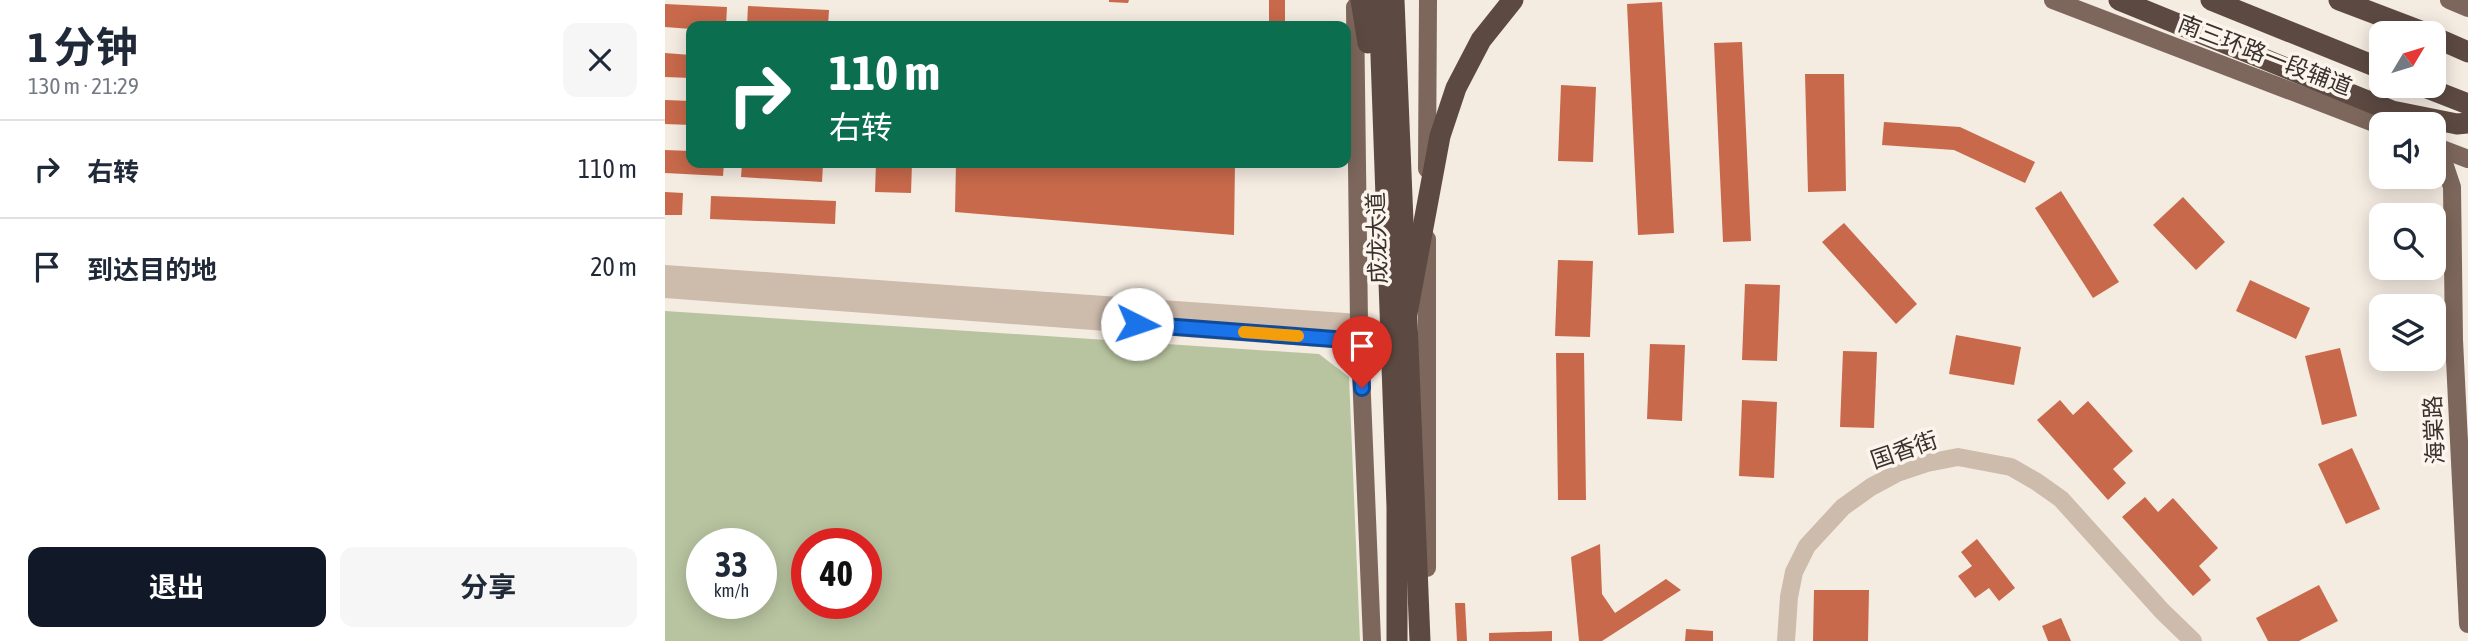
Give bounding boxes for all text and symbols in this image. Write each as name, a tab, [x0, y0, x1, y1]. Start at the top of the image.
street label: 南三环路一段辅道	[2174, 10, 2356, 100]
north arrow	[2369, 21, 2447, 98]
map controls	[2369, 21, 2446, 371]
text: 1 分钟	[28, 23, 138, 71]
button: close	[563, 23, 637, 97]
text: 110 m	[829, 44, 940, 100]
icon: right	[714, 49, 805, 140]
text: 130 m · 21:29	[28, 73, 139, 99]
text: 右转	[829, 109, 893, 146]
button: sound	[2369, 112, 2446, 189]
icon: right	[28, 150, 66, 188]
text: 110 m	[578, 154, 637, 184]
text: 右转	[87, 157, 139, 187]
street label: 成龙大道	[1362, 192, 1392, 284]
button: search	[2369, 203, 2446, 280]
icon: arrive	[28, 248, 66, 286]
text: 20 m	[590, 252, 637, 282]
text: 到达目的地	[87, 255, 217, 285]
position arrow	[1100, 287, 1174, 361]
button: layers	[2369, 294, 2446, 371]
pin	[1332, 316, 1392, 388]
icon: arrive	[1343, 327, 1381, 365]
street label: 海棠路	[2419, 395, 2449, 465]
street label: 国香街	[1867, 426, 1941, 474]
speed limit sign: 40	[791, 528, 882, 619]
text: 33	[715, 544, 748, 584]
button: 退出	[28, 547, 326, 627]
button: 分享	[340, 547, 637, 627]
text: km/h	[714, 580, 749, 601]

